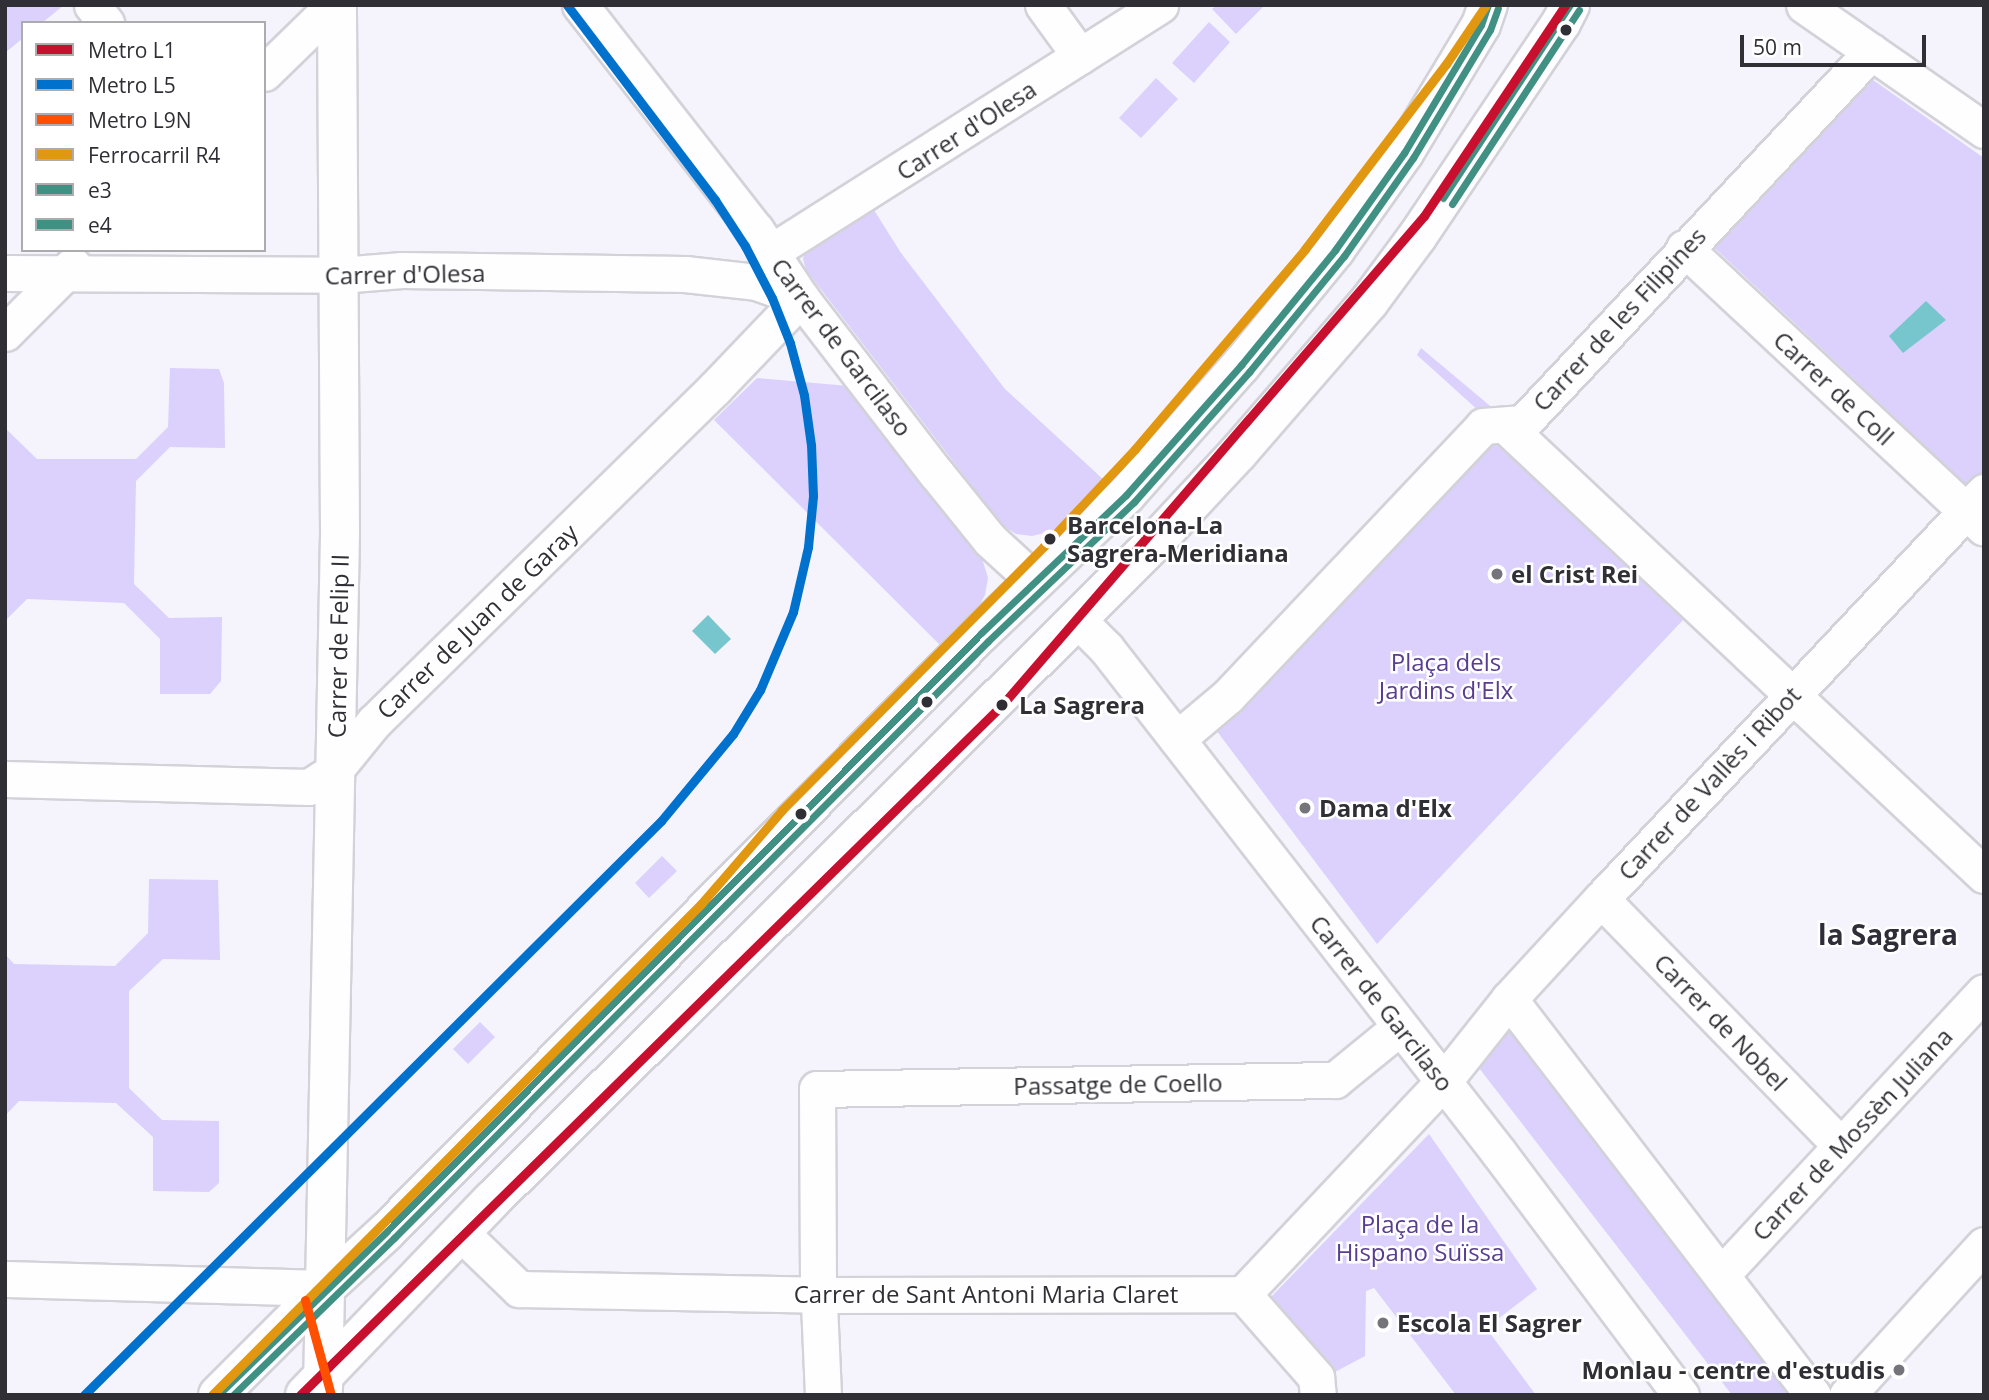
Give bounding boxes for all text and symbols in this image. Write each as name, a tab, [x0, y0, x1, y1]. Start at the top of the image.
legend	[21, 21, 266, 252]
scale bar	[1744, 21, 1930, 65]
unlabelled marker	[1559, 23, 1573, 37]
text: 50 m	[1753, 33, 1802, 61]
text: Metro L1	[88, 36, 176, 64]
text: Metro L5	[88, 71, 176, 99]
street label: Carrer d'Olesa	[891, 74, 1041, 186]
text: Metro L9N	[88, 106, 192, 134]
text: Ferrocarril R4	[88, 141, 220, 169]
text: e3	[88, 176, 112, 204]
text: e4	[88, 211, 112, 239]
street label: Carrer de les Filipines	[1527, 221, 1711, 417]
street label: Carrer de Garcilaso	[766, 252, 918, 442]
street label: Carrer d'Olesa	[325, 258, 485, 290]
street label: Carrer de Coll	[1768, 325, 1900, 451]
place label: Barcelona-La Sagrera-Meridiana	[1067, 511, 1289, 567]
street label: Carrer de Juan de Garay	[371, 518, 583, 724]
marker: Barcelona-La Sagrera-Meridiana	[1039, 528, 1061, 550]
street label: Carrer de Felip II	[322, 554, 354, 738]
place label: el Crist Rei	[1511, 560, 1638, 588]
marker: el Crist Rei	[1489, 566, 1505, 582]
park label: Plaça dels Jardins d'Elx	[1379, 648, 1513, 704]
street label: Carrer de Vallès i Ribot	[1612, 680, 1806, 886]
place label: La Sagrera	[1019, 691, 1145, 719]
marker: La Sagrera	[991, 694, 1013, 716]
unlabelled marker	[920, 695, 934, 709]
place label: Dama d'Elx	[1319, 794, 1452, 822]
marker: Dama d'Elx	[1297, 800, 1313, 816]
unlabelled marker	[794, 807, 808, 821]
street label: Carrer de Garcilaso	[1304, 909, 1460, 1097]
district label: la Sagrera	[1818, 917, 1958, 951]
street label: Carrer de Nobel	[1649, 948, 1793, 1096]
street label: Carrer de Mossèn Juliana	[1746, 1022, 1958, 1246]
street label: Passatge de Coello	[1013, 1068, 1223, 1100]
park label: Plaça de la Hispano Suïssa	[1336, 1210, 1504, 1266]
street label: Carrer de Sant Antoni Maria Claret	[794, 1280, 1178, 1308]
place label: Escola El Sagrer	[1397, 1309, 1582, 1337]
marker: Escola El Sagrer	[1375, 1315, 1391, 1331]
place label: Monlau - centre d'estudis	[1582, 1356, 1885, 1384]
marker: Monlau - centre d'estudis	[1891, 1362, 1907, 1378]

